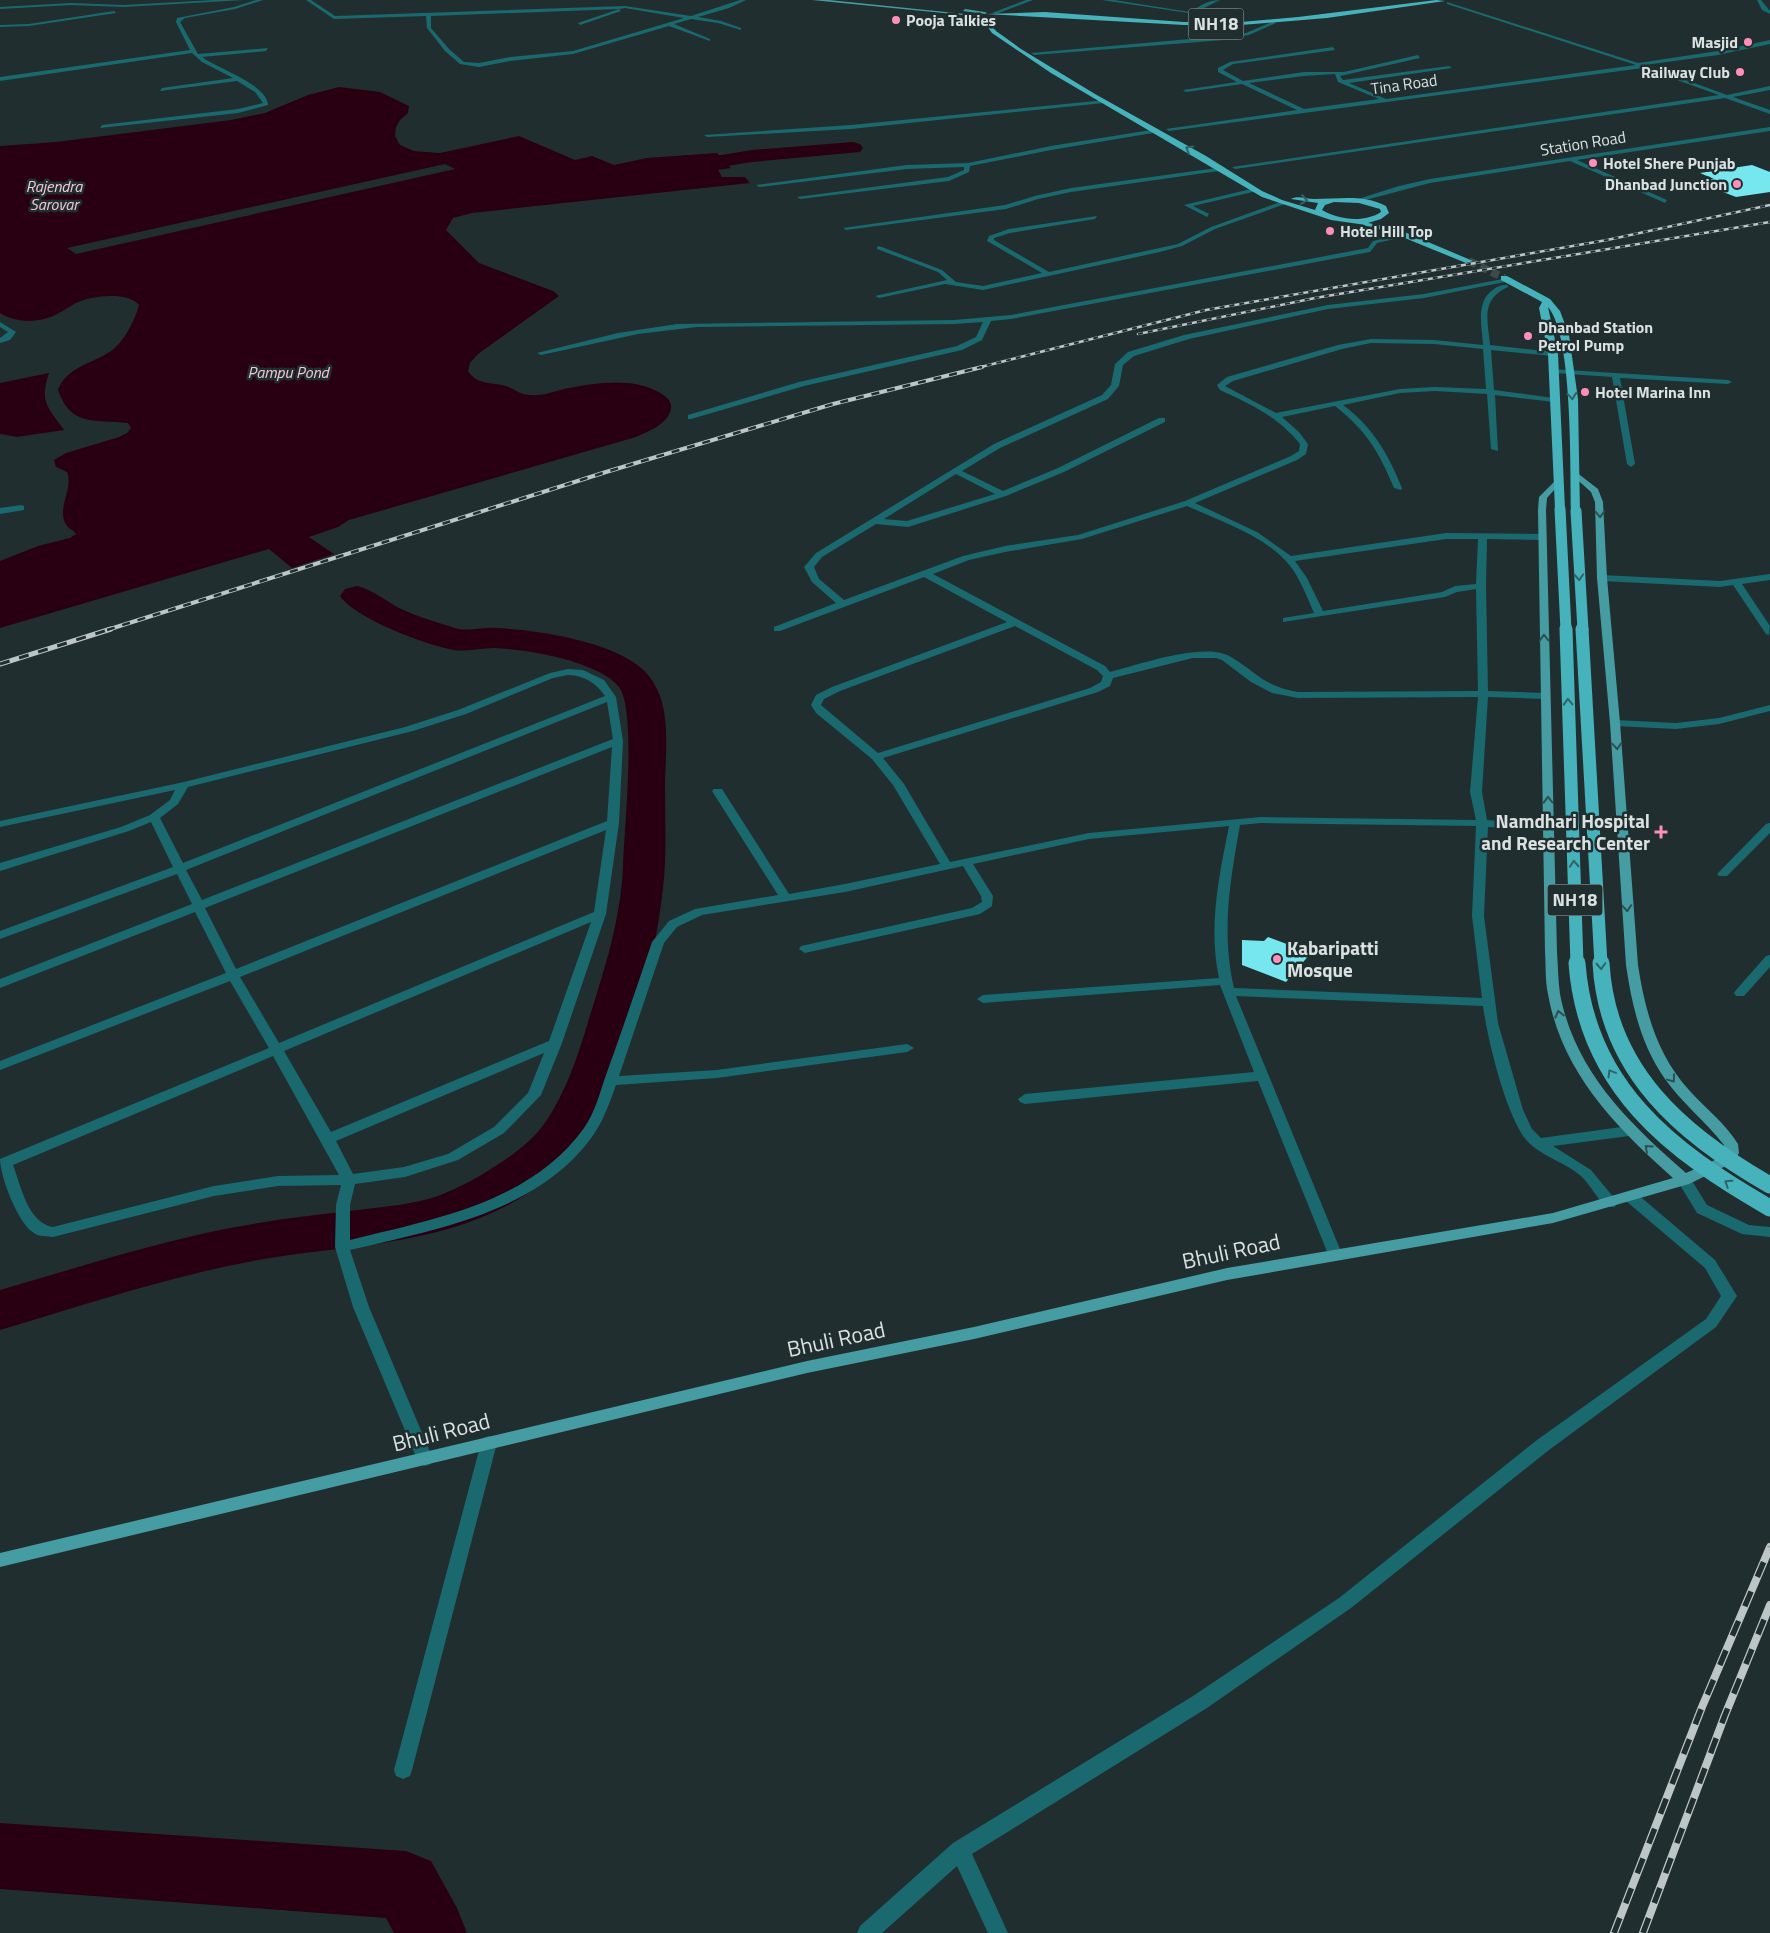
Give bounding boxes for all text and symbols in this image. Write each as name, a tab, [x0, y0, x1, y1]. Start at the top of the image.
place label: Pooja Talkies	[906, 8, 996, 32]
road number: NH18	[1188, 8, 1244, 40]
marker: Pooja Talkies	[890, 14, 902, 26]
place label: Masjid	[1691, 30, 1738, 54]
marker: Masjid	[1742, 36, 1754, 48]
place label: Railway Club	[1641, 60, 1730, 84]
marker: Railway Club	[1734, 66, 1746, 78]
street label: Tina Road	[1369, 67, 1439, 101]
street label: Station Road	[1538, 124, 1628, 162]
one-way arrow	[1185, 145, 1194, 155]
place label: Hotel Shere Punjab	[1603, 151, 1736, 175]
marker: Hotel Shere Punjab	[1587, 157, 1599, 169]
place label: Dhanbad Junction	[1605, 172, 1727, 196]
water label: Rajendra Sarovar	[26, 174, 83, 216]
marker: Dhanbad Junction	[1731, 178, 1743, 190]
one-way arrow	[1301, 194, 1309, 205]
place label: Hotel Hill Top	[1340, 219, 1433, 243]
marker: Hotel Hill Top	[1324, 225, 1336, 237]
place label: Dhanbad Station Petrol Pump	[1538, 315, 1653, 357]
marker: Dhanbad Station Petrol Pump	[1522, 330, 1534, 342]
water label: Pampu Pond	[247, 360, 331, 384]
place label: Hotel Marina Inn	[1595, 380, 1711, 404]
marker: Hotel Marina Inn	[1579, 386, 1591, 398]
one-way arrow	[1566, 393, 1577, 401]
one-way arrow	[1595, 510, 1606, 518]
one-way arrow	[1574, 573, 1585, 581]
one-way arrow	[1539, 634, 1549, 642]
one-way arrow	[1562, 698, 1573, 706]
one-way arrow	[1611, 742, 1622, 750]
one-way arrow	[1542, 796, 1553, 804]
place label: Namdhari Hospital and Research Center	[1481, 806, 1650, 857]
marker: Namdhari Hospital and Research Center	[1654, 825, 1668, 839]
one-way arrow	[1568, 860, 1579, 868]
road number: NH18	[1548, 884, 1602, 916]
one-way arrow	[1622, 904, 1633, 912]
place label: Kabaripatti Mosque	[1287, 933, 1379, 984]
marker: Kabaripatti Mosque	[1271, 953, 1283, 965]
one-way arrow	[1595, 963, 1606, 971]
one-way arrow	[1554, 1010, 1565, 1019]
one-way arrow	[1608, 1069, 1618, 1078]
one-way arrow	[1666, 1073, 1675, 1083]
one-way arrow	[1644, 1144, 1653, 1153]
one-way arrow	[1725, 1180, 1734, 1189]
street label: Bhuli Road	[1179, 1224, 1283, 1278]
street label: Bhuli Road	[784, 1312, 888, 1366]
street label: Bhuli Road	[389, 1403, 493, 1461]

